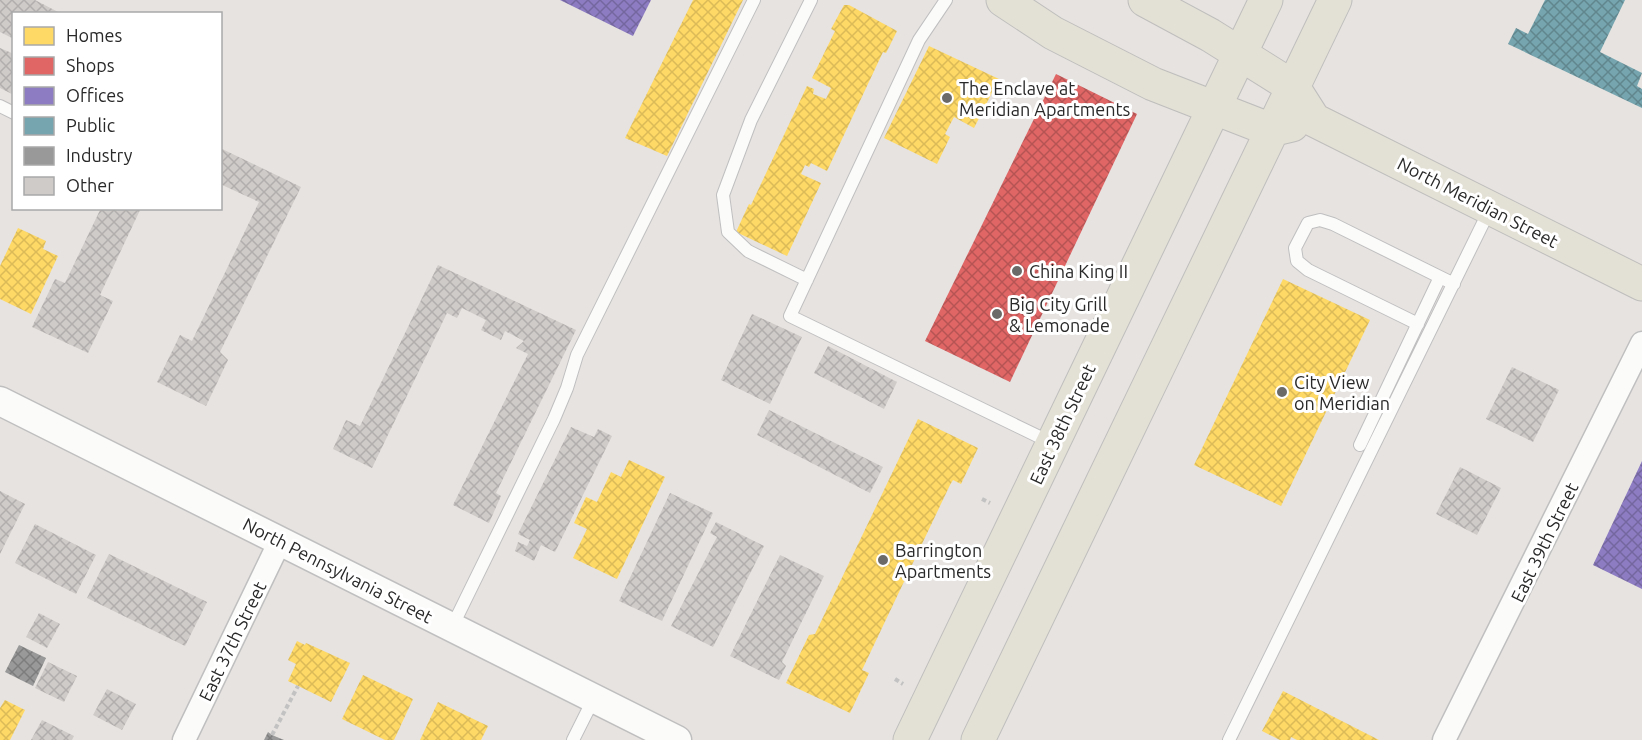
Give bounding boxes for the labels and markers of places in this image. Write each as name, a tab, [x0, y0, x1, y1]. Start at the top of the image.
place label: The Enclave at Meridian Apartments	[959, 78, 1131, 119]
marker: The Enclave at Meridian Apartments	[940, 91, 954, 105]
place label: China King II	[1029, 261, 1128, 281]
marker: China King II	[1010, 264, 1024, 278]
place label: Big City Grill & Lemonade	[1009, 294, 1110, 335]
marker: Big City Grill & Lemonade	[990, 307, 1004, 321]
place label: City View on Meridian	[1294, 372, 1390, 413]
marker: City View on Meridian	[1275, 385, 1289, 399]
place label: Barrington Apartments	[895, 540, 991, 581]
marker: Barrington Apartments	[876, 553, 890, 567]

